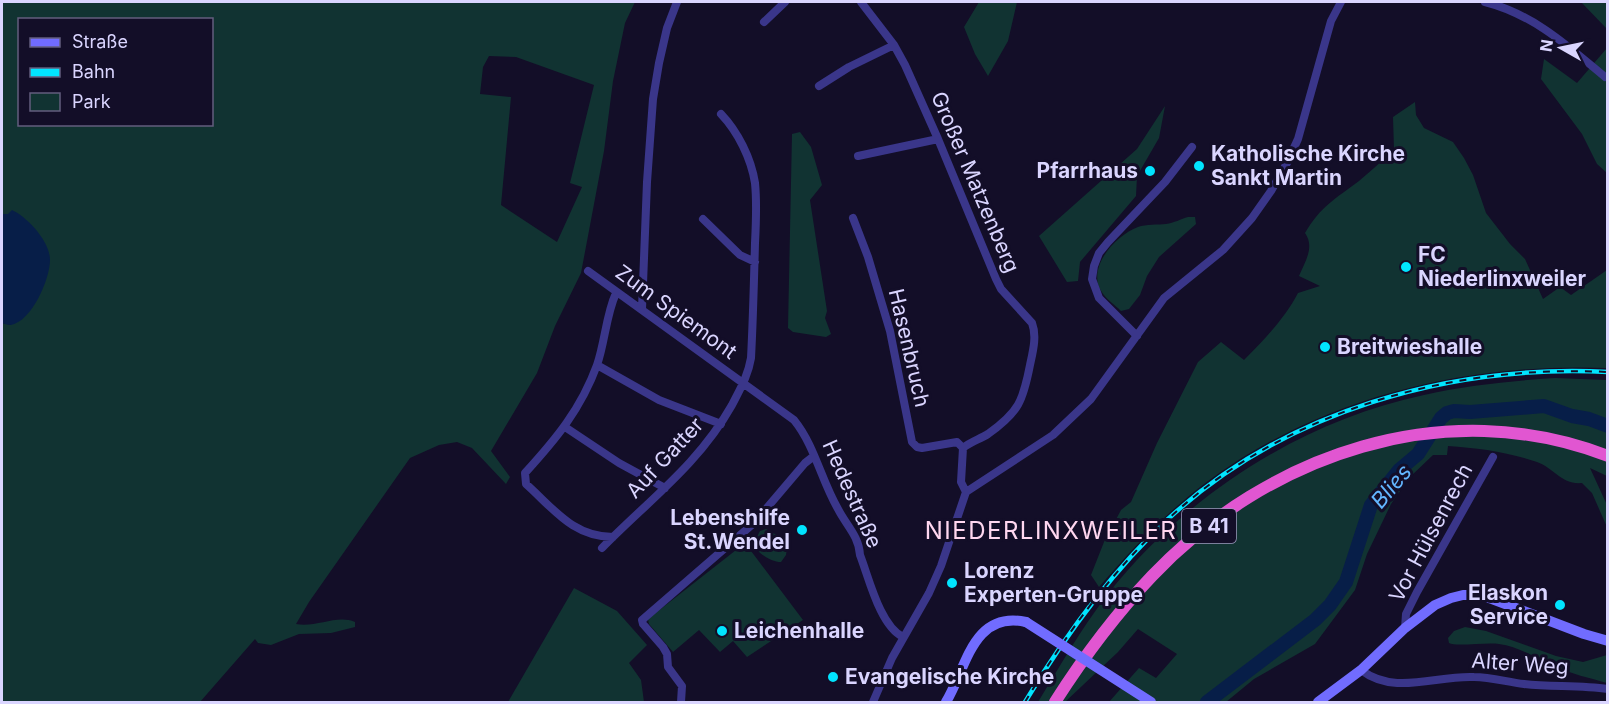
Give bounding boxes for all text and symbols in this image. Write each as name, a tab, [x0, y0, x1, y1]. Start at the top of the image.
legend	[18, 18, 213, 126]
north arrow	[1531, 18, 1591, 78]
text: Straße	[72, 31, 128, 52]
text: N	[1535, 38, 1557, 53]
text: Bahn	[72, 61, 115, 82]
street label: Großer Matzenberg	[926, 88, 1025, 276]
text: Park	[72, 91, 111, 112]
place label: Katholische Kirche Sankt Martin	[1211, 141, 1405, 190]
place label: Pfarrhaus	[1037, 158, 1138, 183]
marker: Katholische Kirche Sankt Martin	[1192, 159, 1206, 173]
marker: Pfarrhaus	[1143, 164, 1157, 178]
place label: FC Niederlinxweiler	[1418, 242, 1586, 291]
street label: Zum Spiemont	[611, 259, 742, 364]
marker: FC Niederlinxweiler	[1399, 260, 1413, 274]
street label: Hasenbruch	[884, 286, 935, 410]
place label: Breitwieshalle	[1337, 334, 1482, 359]
marker: Breitwieshalle	[1318, 340, 1332, 354]
street label: Auf Gatter	[621, 412, 708, 503]
street label: Hedestraße	[817, 436, 887, 552]
water label: Blies	[1365, 459, 1417, 513]
street label: Vor Hülsenrech	[1384, 459, 1477, 606]
place label: Lebenshilfe St.Wendel	[670, 505, 790, 554]
road number: B 41	[1182, 509, 1236, 543]
district label: NIEDERLINXWEILER	[925, 516, 1177, 545]
marker: Lebenshilfe St.Wendel	[795, 523, 809, 537]
place label: Lorenz Experten-Gruppe	[964, 558, 1143, 607]
marker: Lorenz Experten-Gruppe	[945, 576, 959, 590]
place label: Elaskon Service	[1468, 580, 1548, 629]
marker: Elaskon Service	[1553, 598, 1567, 612]
place label: Leichenhalle	[734, 618, 864, 643]
marker: Leichenhalle	[715, 624, 729, 638]
street label: Alter Weg	[1471, 648, 1569, 679]
place label: Evangelische Kirche	[845, 664, 1054, 689]
marker: Evangelische Kirche	[826, 670, 840, 684]

